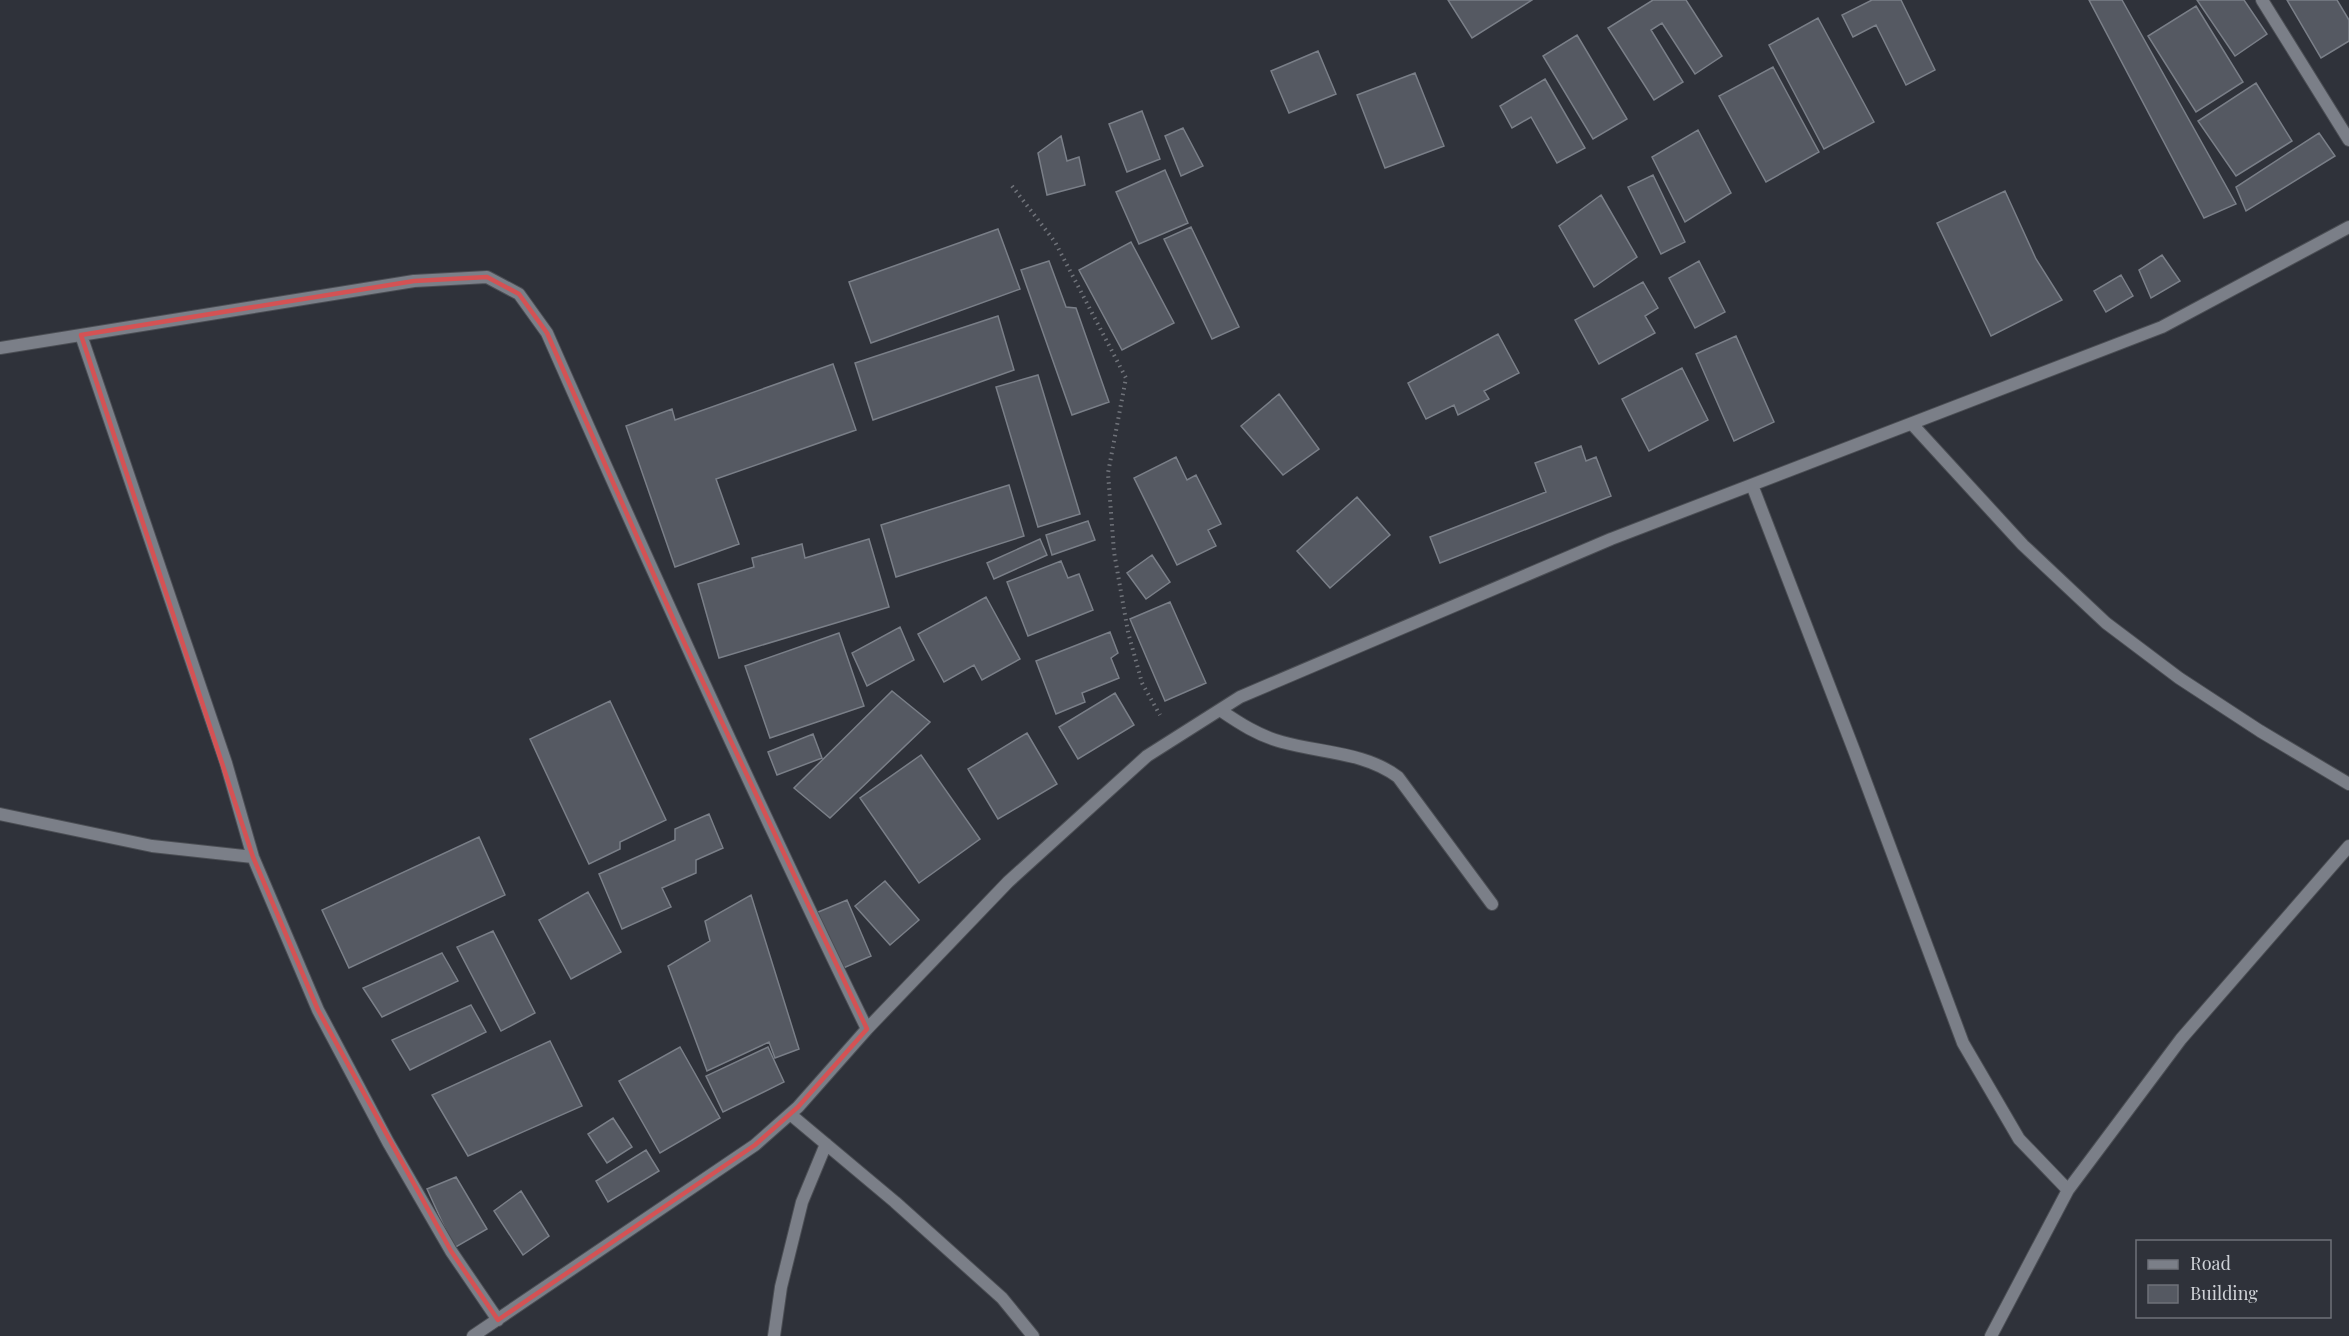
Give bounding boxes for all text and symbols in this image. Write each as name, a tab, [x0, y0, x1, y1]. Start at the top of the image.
legend	[2136, 1240, 2331, 1318]
text: Road	[2190, 1251, 2231, 1275]
text: Building	[2190, 1281, 2258, 1305]

